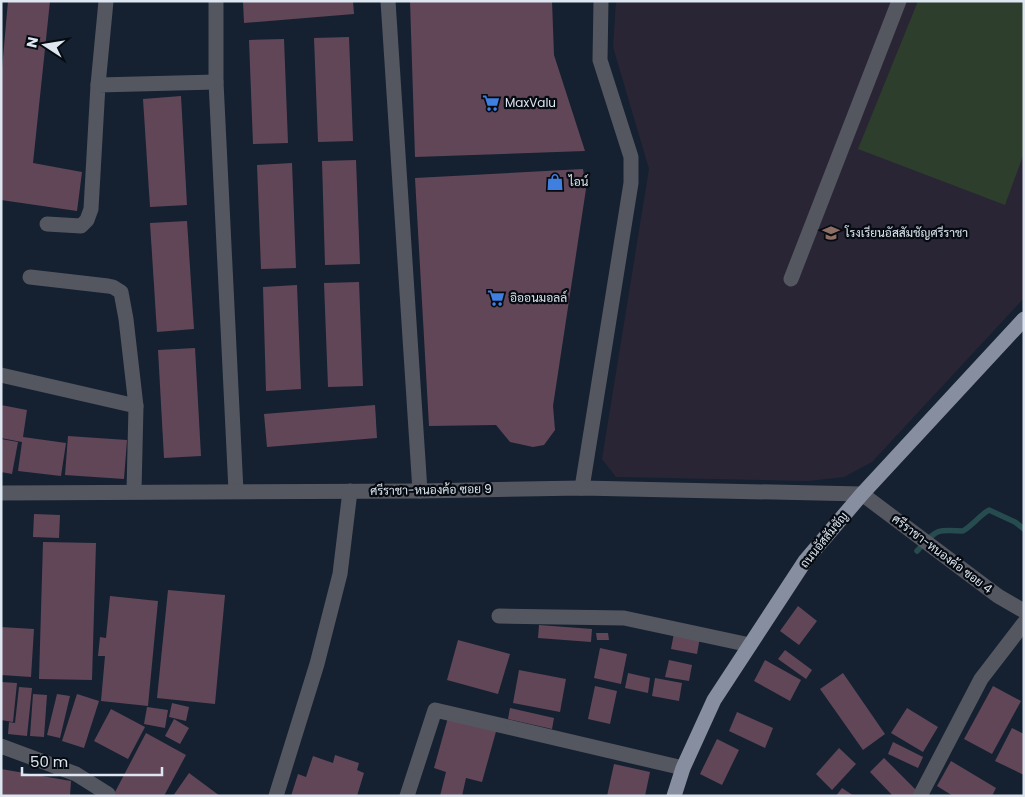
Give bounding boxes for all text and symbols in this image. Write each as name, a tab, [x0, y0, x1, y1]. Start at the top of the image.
north arrow	[20, 20, 70, 70]
text: N	[21, 35, 43, 50]
supermarket icon: MaxValu	[481, 93, 501, 113]
place label: MaxValu	[505, 94, 556, 111]
shop icon: ไอน์	[545, 172, 565, 192]
place label: ไอน์	[568, 173, 589, 190]
school or university icon: โรงเรียนอัสสัมชัญศรีราชา	[821, 223, 841, 243]
place label: โรงเรียนอัสสัมชัญศรีราชา	[844, 224, 968, 241]
supermarket icon: อิออนมอลล์	[486, 288, 506, 308]
place label: อิออนมอลล์	[510, 289, 567, 306]
street label: ศรีราชา-หนองค้อ ซอย 9	[370, 480, 492, 499]
street label: ถนนอัสสัมชัญ	[796, 508, 852, 571]
street label: ศรีราชา-หนองค้อ ซอย 4	[889, 510, 996, 597]
scale bar	[22, 744, 162, 776]
text: 50 m	[30, 751, 68, 772]

